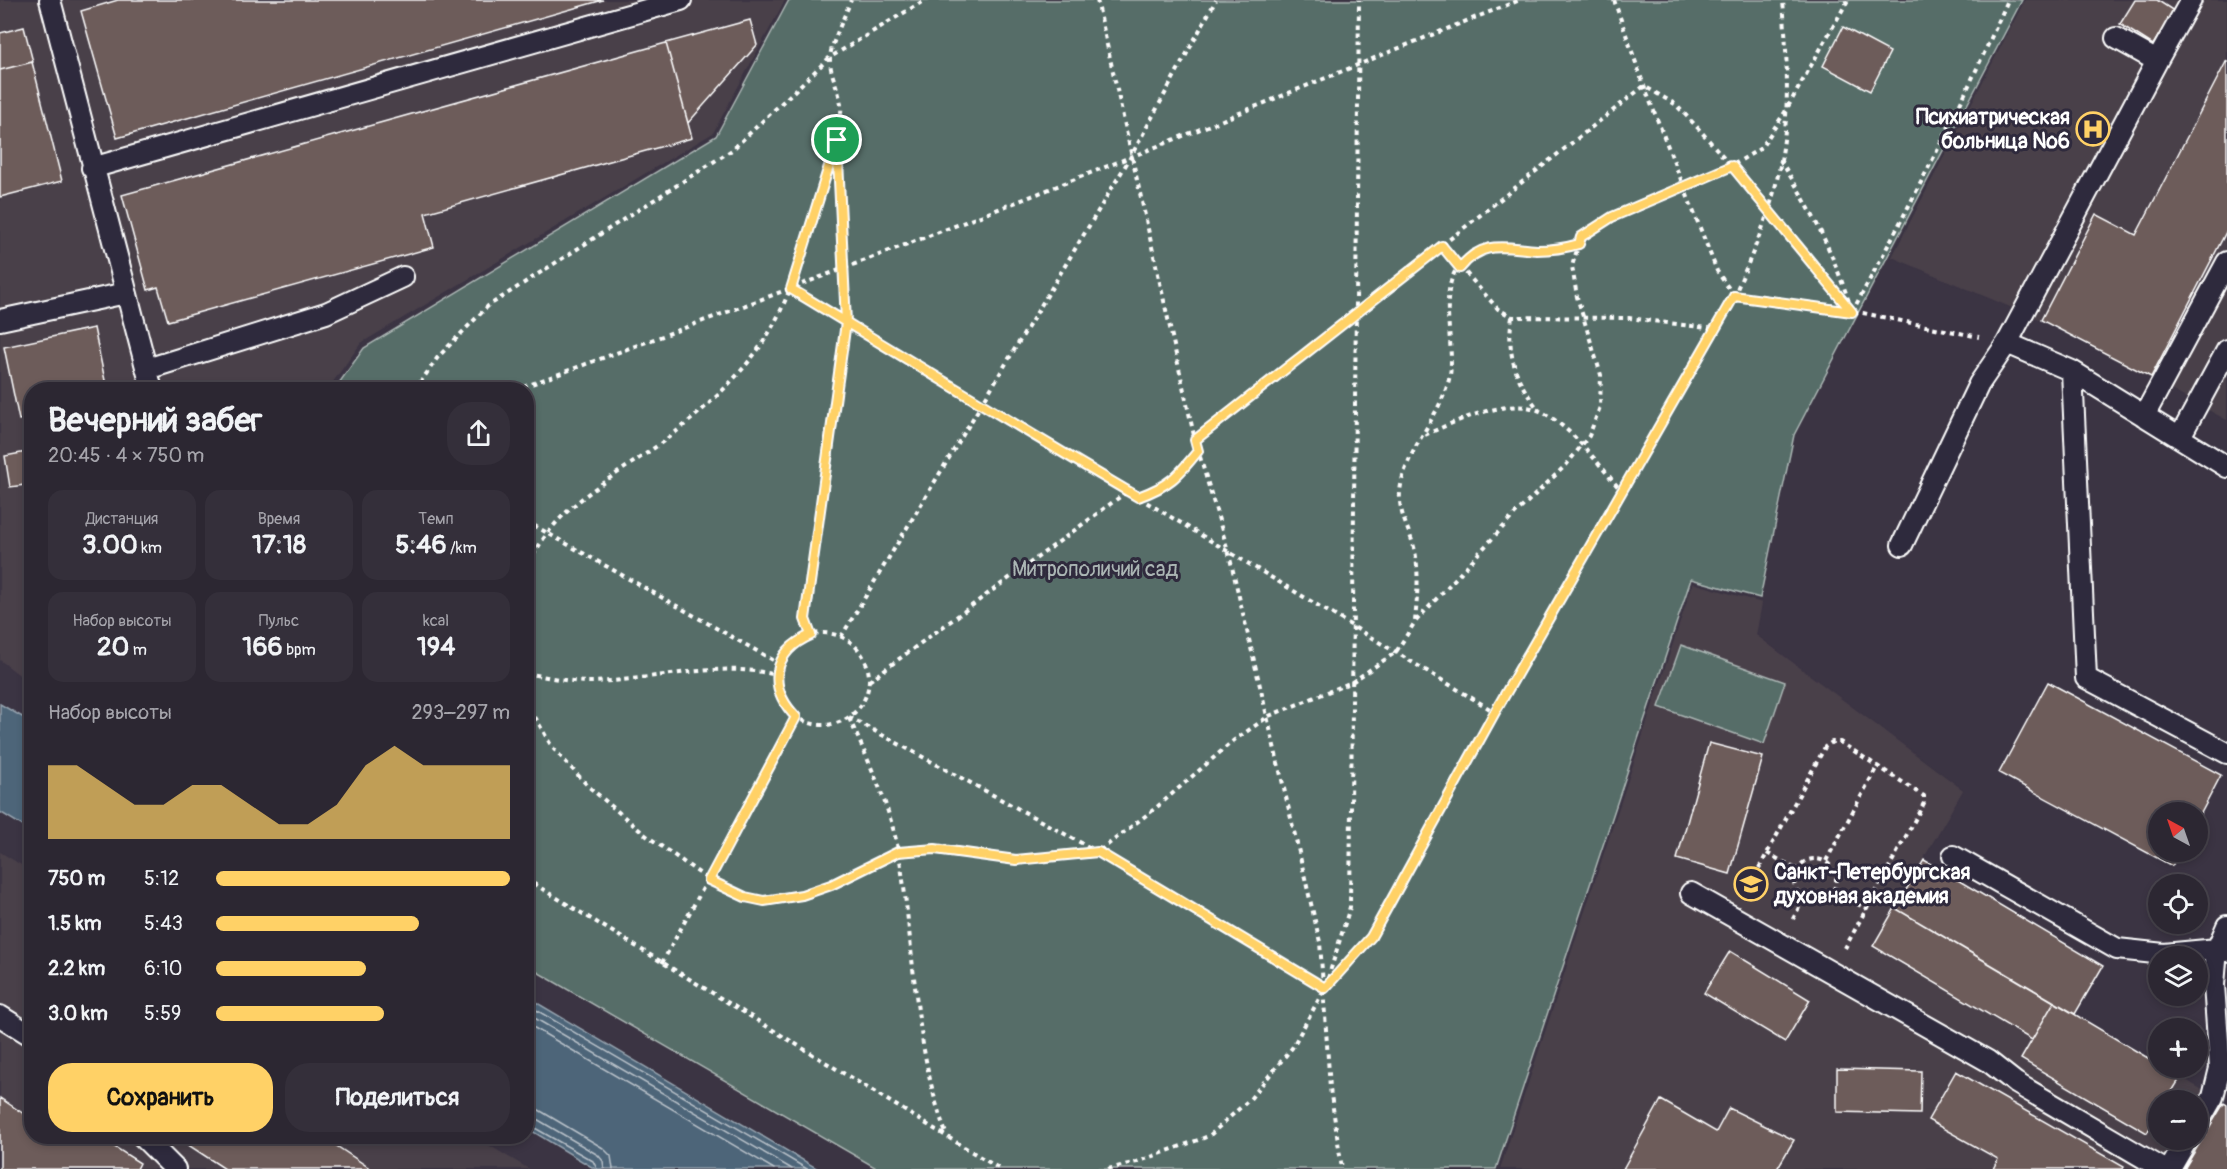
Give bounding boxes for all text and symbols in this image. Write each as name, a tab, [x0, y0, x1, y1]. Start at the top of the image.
place label: Психиатрическая больница №6	[1916, 104, 2070, 155]
hospital icon: Психиатрическая больница №6	[2075, 111, 2111, 147]
pin	[811, 114, 862, 165]
icon: arrive	[820, 123, 853, 156]
text: Вечерний забег	[48, 400, 262, 441]
button: share	[447, 402, 510, 465]
text: 20:45 · 4 × 750 m	[48, 443, 204, 468]
text: Дистанция	[86, 509, 158, 529]
text: Время	[258, 509, 300, 529]
text: Темп	[418, 509, 454, 529]
text: 3.00	[82, 529, 138, 561]
text: 17:18	[252, 529, 306, 561]
text: 5:46	[395, 529, 447, 561]
text: km	[138, 538, 162, 558]
text: /km	[447, 538, 477, 558]
park label: Митрополичий сад	[1012, 556, 1178, 583]
text: Набор высоты	[72, 611, 172, 631]
text: Пульс	[259, 611, 299, 631]
text: kcal	[423, 611, 449, 631]
text: 20	[97, 631, 129, 663]
text: 166	[242, 631, 283, 663]
text: 194	[417, 631, 455, 663]
text: m	[129, 640, 147, 660]
text: bpm	[283, 640, 316, 660]
text: Набор высоты	[48, 700, 172, 725]
text: 293–297 m	[411, 700, 510, 725]
north arrow	[2148, 802, 2208, 862]
map controls	[2148, 802, 2208, 1150]
place label: Санкт-Петербургская духовная академия	[1773, 859, 1971, 910]
text: 750 m	[48, 866, 105, 891]
text: 5:12	[144, 866, 179, 891]
school or university icon: Санкт-Петербургская духовная академия	[1733, 866, 1769, 902]
button: locate	[2148, 874, 2208, 934]
text: 1.5 km	[48, 911, 101, 936]
text: 5:43	[144, 911, 183, 936]
button: layers	[2148, 946, 2208, 1006]
text: 2.2 km	[48, 956, 105, 981]
text: 6:10	[144, 956, 182, 981]
text: 3.0 km	[48, 1001, 108, 1026]
text: 5:59	[144, 1001, 181, 1026]
button: +	[2148, 1018, 2208, 1078]
button: Сохранить	[48, 1063, 273, 1132]
button: Поделиться	[285, 1063, 510, 1132]
button: −	[2148, 1090, 2208, 1150]

